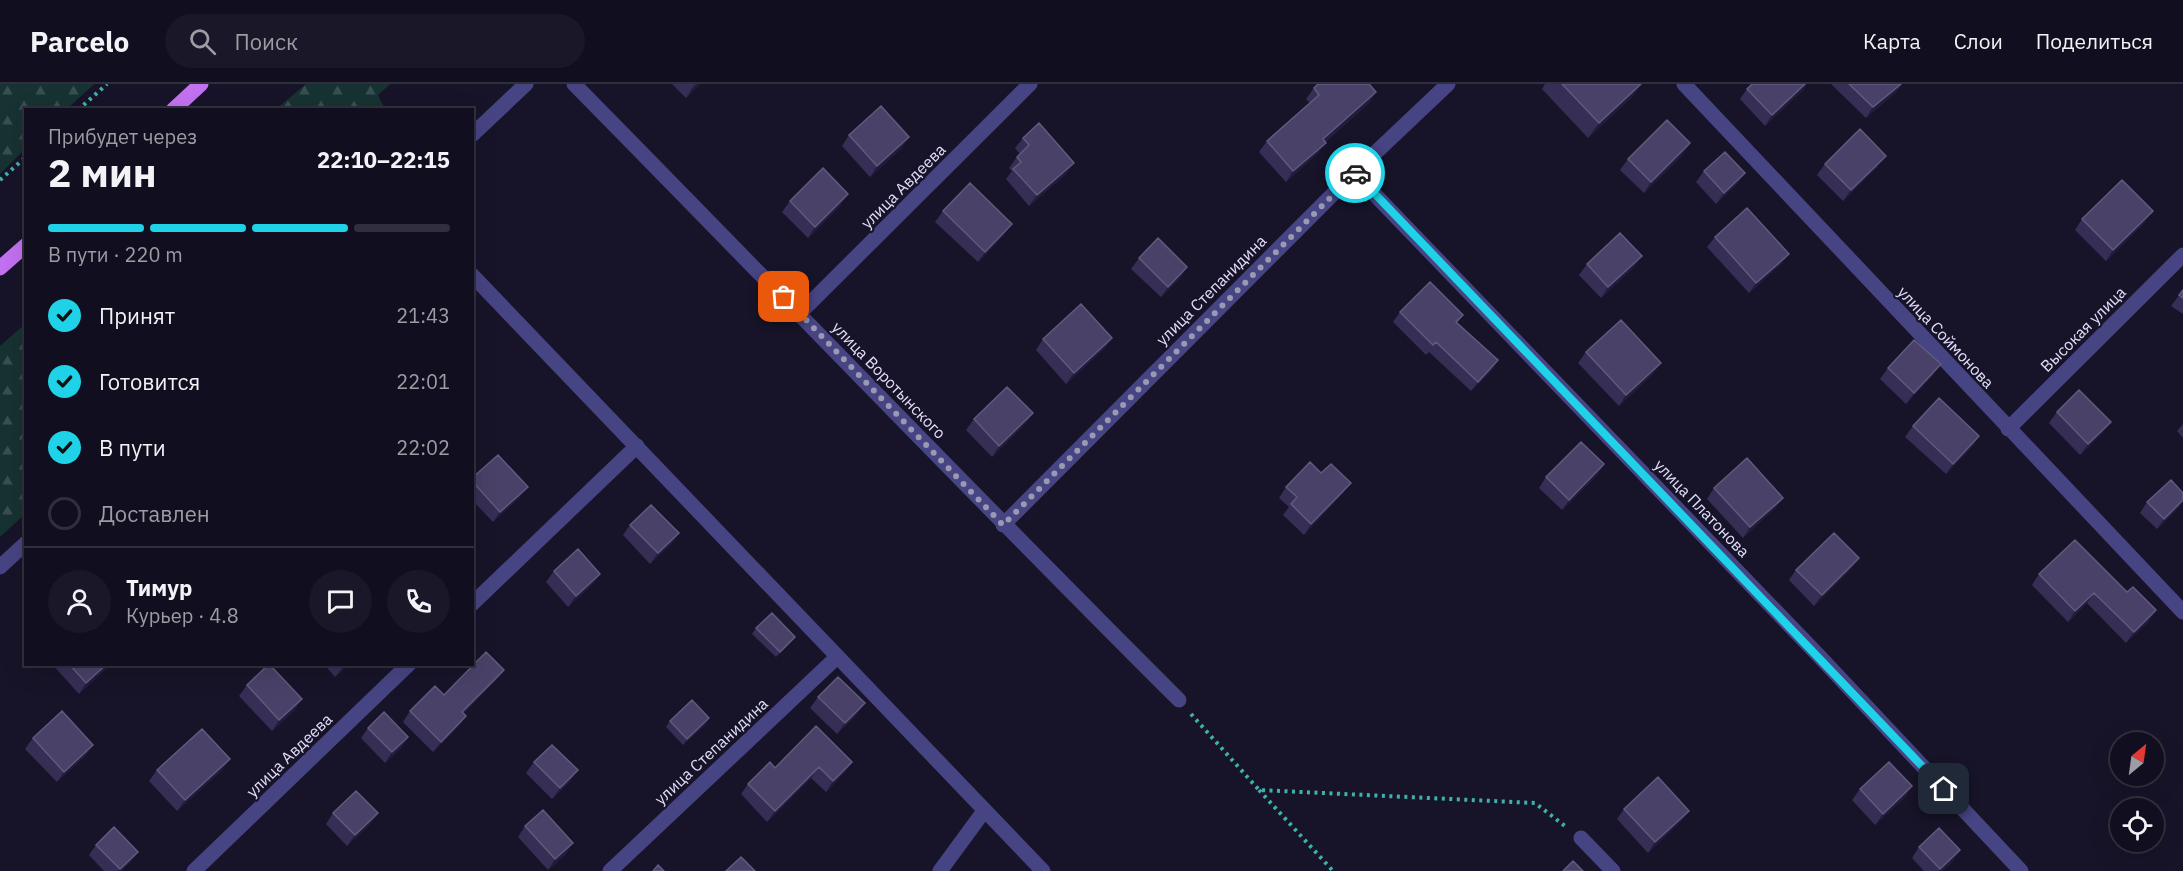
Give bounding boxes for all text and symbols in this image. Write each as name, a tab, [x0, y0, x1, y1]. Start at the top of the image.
search box	[165, 14, 585, 68]
text: Parcelo	[30, 23, 129, 60]
icon: search	[186, 25, 219, 58]
text: Поиск	[234, 27, 298, 56]
text: Карта	[1863, 27, 1921, 55]
text: Слои	[1954, 27, 2003, 55]
text: Поделиться	[2036, 27, 2153, 55]
text: Прибудет через	[48, 123, 197, 150]
street label: улица Авдеева	[856, 139, 950, 233]
courier	[1325, 143, 1385, 203]
text: 22:10–22:15	[317, 145, 450, 174]
text: 2 мин	[48, 147, 157, 198]
icon: car	[1339, 157, 1372, 190]
street label: улица Степанидина	[1152, 230, 1271, 349]
text: В пути · 220 m	[48, 241, 183, 268]
pin	[758, 271, 809, 322]
icon: bag	[767, 280, 800, 313]
street label: улица Соймонова	[1894, 282, 1999, 393]
street label: Высокая улица	[2036, 282, 2130, 376]
icon: check	[48, 299, 81, 332]
text: Принят	[99, 301, 175, 330]
text: 21:43	[396, 302, 450, 329]
street label: улица Воротынского	[828, 317, 950, 443]
icon: check	[48, 365, 81, 398]
text: Готовится	[99, 367, 200, 396]
text: 22:01	[396, 368, 450, 395]
icon: check	[48, 431, 81, 464]
text: В пути	[99, 433, 166, 462]
text: 22:02	[396, 434, 450, 461]
street label: улица Платонова	[1650, 455, 1754, 562]
text: Доставлен	[99, 499, 210, 528]
button: person	[48, 570, 111, 633]
button: chat	[309, 570, 372, 633]
button: phone	[387, 570, 450, 633]
text: Тимур	[126, 573, 192, 602]
text: Курьер · 4.8	[126, 602, 239, 629]
street label: улица Степанидина	[650, 693, 772, 809]
street label: улица Авдеева	[242, 709, 336, 801]
north arrow	[2110, 732, 2164, 786]
map controls	[2110, 732, 2164, 852]
pin	[1918, 763, 1969, 814]
icon: home	[1927, 772, 1960, 805]
button: locate	[2110, 798, 2164, 852]

